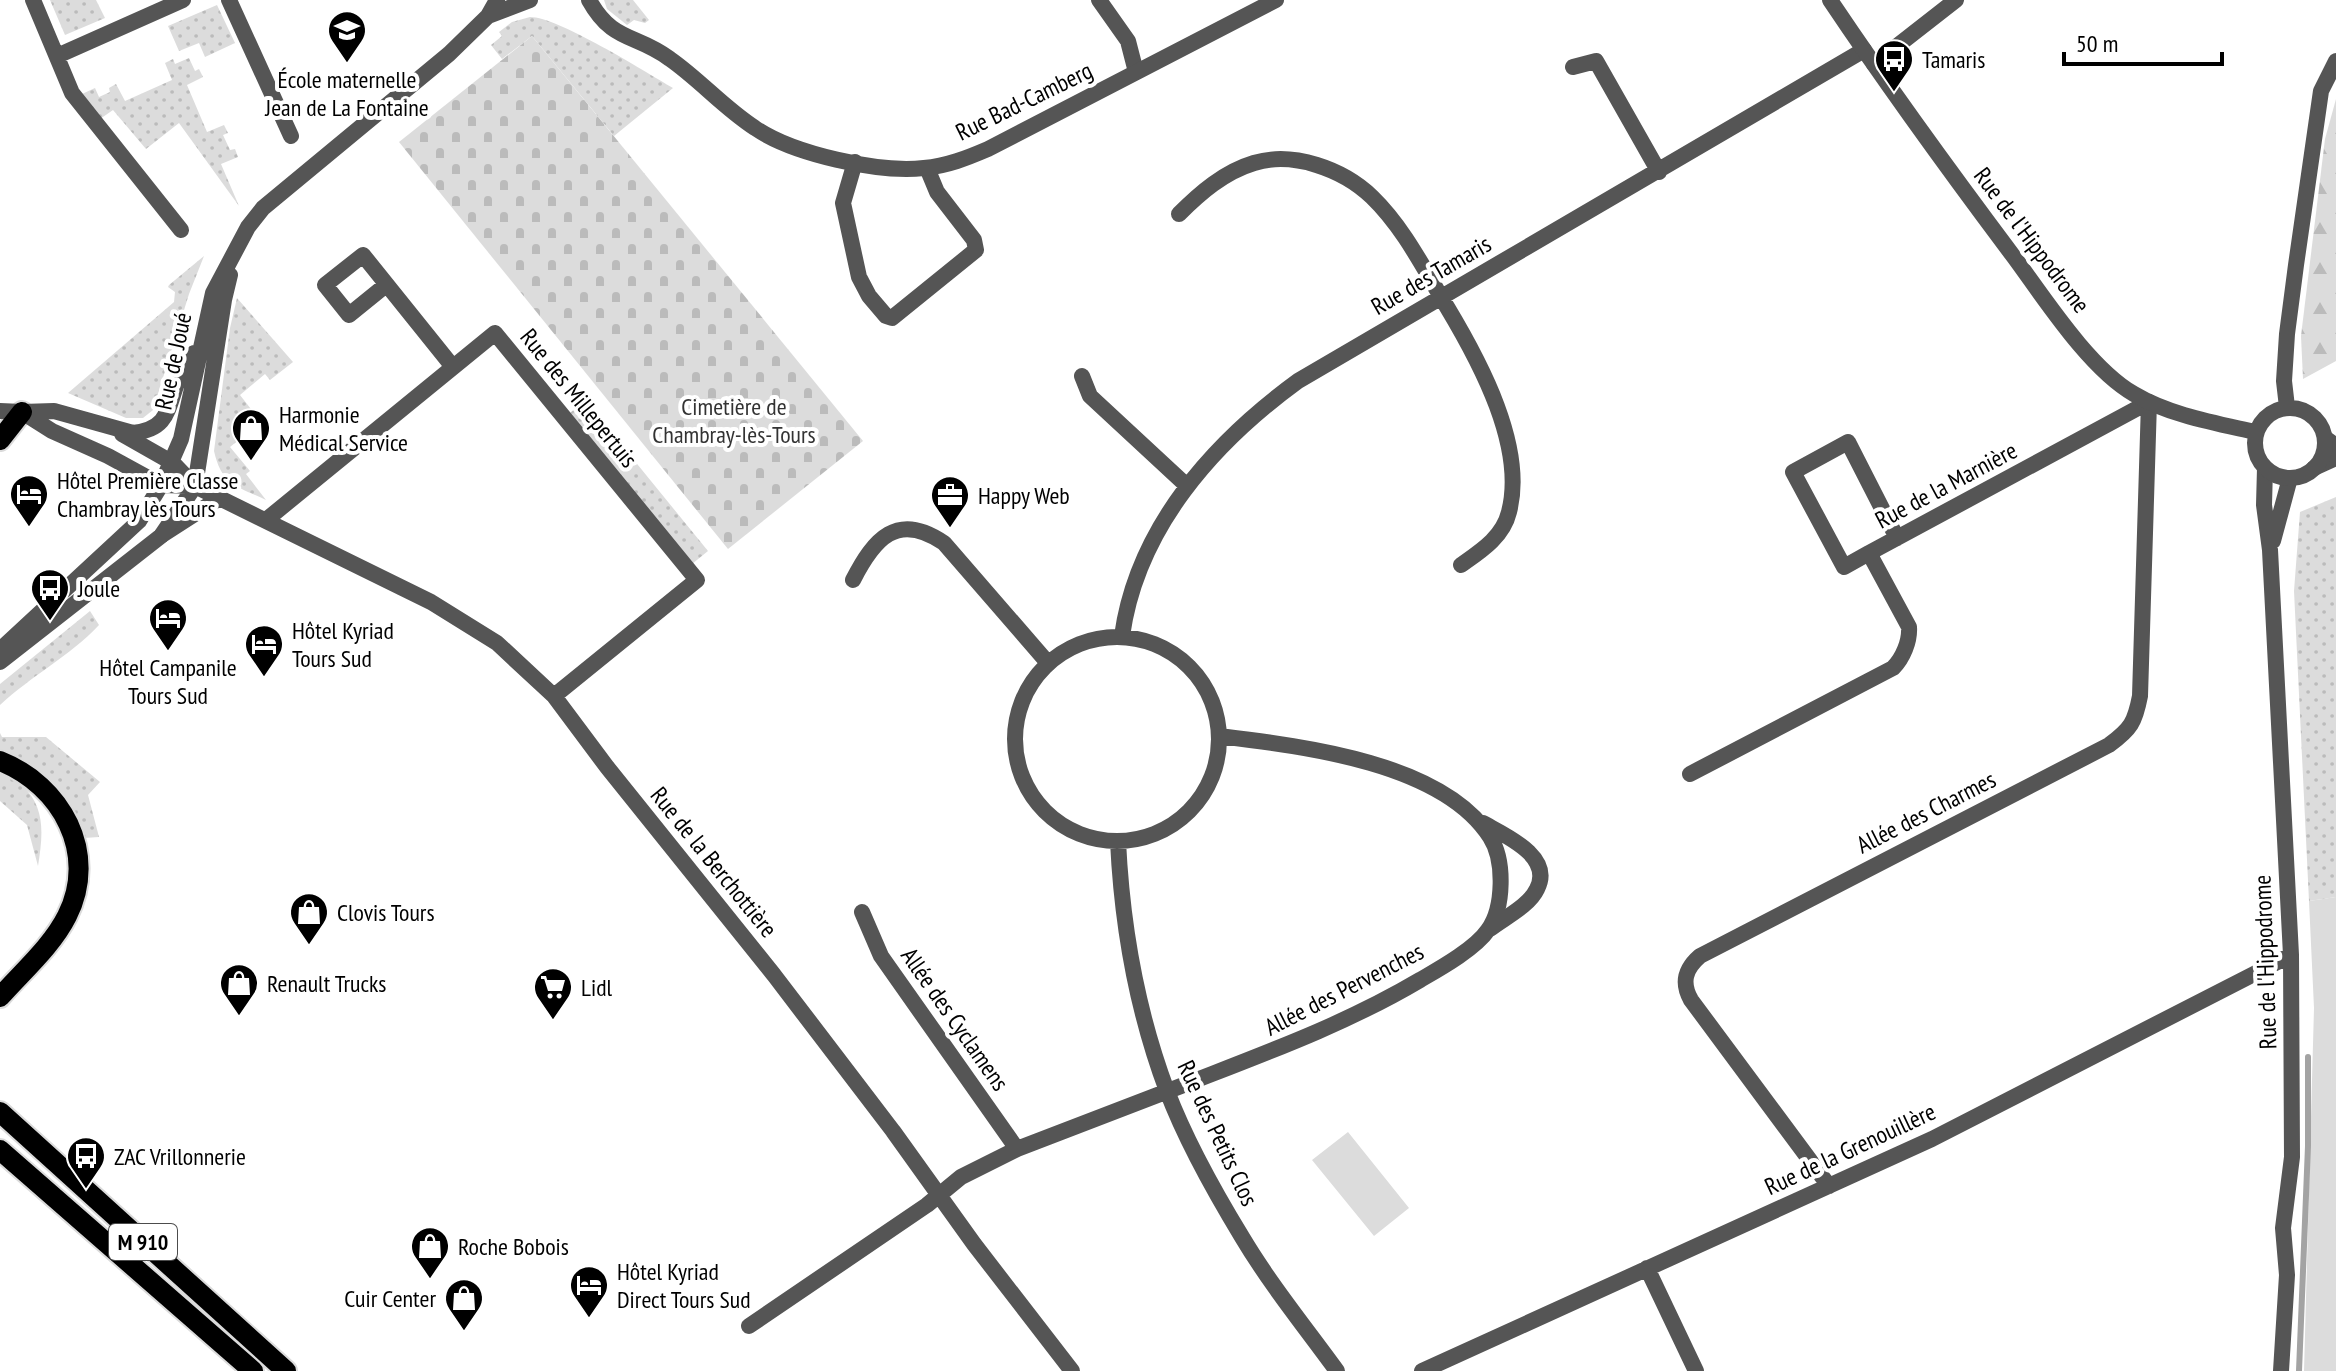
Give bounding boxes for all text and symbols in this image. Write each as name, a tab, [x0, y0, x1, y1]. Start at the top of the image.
school or university icon: École maternelle Jean de La Fontaine	[326, 9, 368, 64]
scale bar	[2064, 16, 2222, 66]
text: 50 m	[2076, 28, 2118, 59]
bus stop icon: Tamaris	[1873, 38, 1915, 93]
place label: Tamaris	[1922, 44, 1985, 75]
street label: Rue Bad-Camberg	[951, 55, 1097, 147]
place label: École maternelle Jean de La Fontaine	[264, 64, 429, 123]
street label: Rue de l'Hippodrome	[1967, 161, 2097, 319]
street label: Rue des Tamaris	[1366, 228, 1496, 322]
street label: Rue de Joué	[148, 309, 198, 413]
street label: Rue des Millepertuis	[514, 322, 644, 474]
park label: Cimetière de Chambray-lès-Tours	[652, 391, 816, 450]
place label: Harmonie Médical Service	[279, 399, 408, 458]
shop icon: Harmonie Médical Service	[230, 407, 272, 462]
street label: Rue de la Marnière	[1870, 435, 2022, 535]
place label: Hôtel Première Classe Chambray lès Tours	[57, 465, 239, 524]
hotel icon: Hôtel Première Classe Chambray lès Tours	[8, 473, 50, 528]
office icon: Happy Web	[929, 474, 971, 529]
place label: Happy Web	[978, 480, 1070, 511]
bus stop icon: Joule	[29, 567, 71, 622]
place label: Joule	[77, 573, 120, 604]
hotel icon: Hôtel Campanile Tours Sud	[147, 597, 189, 652]
place label: Hôtel Kyriad Tours Sud	[292, 615, 394, 674]
hotel icon: Hôtel Kyriad Tours Sud	[243, 623, 285, 678]
place label: Hôtel Campanile Tours Sud	[99, 652, 237, 711]
street label: Allée des Charmes	[1851, 764, 2001, 860]
street label: Rue de la Berchottière	[644, 780, 784, 944]
street label: Rue de l'Hippodrome	[2246, 874, 2284, 1050]
shop icon: Clovis Tours	[288, 891, 330, 946]
place label: Clovis Tours	[337, 897, 435, 928]
street label: Allée des Pervenches	[1259, 936, 1429, 1042]
street label: Allée des Cyclamens	[894, 941, 1016, 1097]
shop icon: Renault Trucks	[218, 962, 260, 1017]
supermarket icon: Lidl	[532, 966, 574, 1021]
place label: Renault Trucks	[267, 968, 386, 999]
place label: Lidl	[581, 972, 613, 1003]
street label: Rue des Petits Clos	[1171, 1055, 1265, 1211]
street label: Rue de la Grenouillère	[1760, 1096, 1940, 1202]
bus stop icon: ZAC Vrillonnerie	[65, 1135, 107, 1190]
place label: ZAC Vrillonnerie	[114, 1141, 246, 1172]
road number: M 910	[109, 1224, 177, 1260]
shop icon: Roche Bobois	[409, 1225, 451, 1280]
place label: Roche Bobois	[458, 1231, 569, 1262]
place label: Hôtel Kyriad Direct Tours Sud	[617, 1256, 751, 1315]
hotel icon: Hôtel Kyriad Direct Tours Sud	[568, 1264, 610, 1319]
shop icon: Cuir Center	[443, 1277, 485, 1332]
place label: Cuir Center	[344, 1283, 436, 1314]

